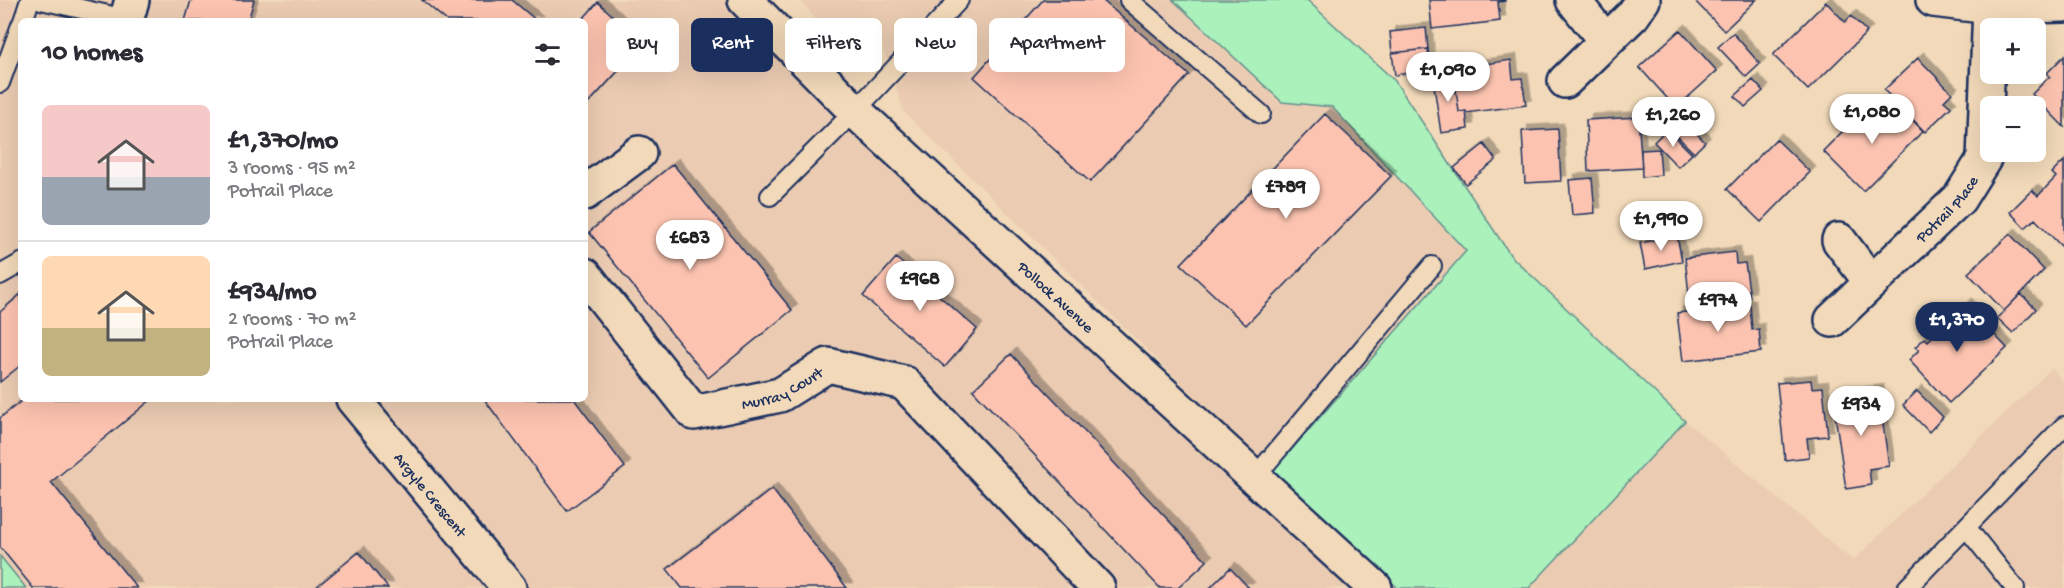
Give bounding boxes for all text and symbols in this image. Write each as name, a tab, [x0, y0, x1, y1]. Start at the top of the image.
chip: Buy	[606, 18, 679, 72]
chip: Rent	[691, 18, 773, 72]
chip: Filters	[785, 18, 882, 72]
chip: New	[894, 18, 977, 72]
chip: Apartment	[989, 18, 1125, 72]
map controls	[1980, 18, 2046, 162]
button: +	[1980, 18, 2046, 84]
icon: filters	[531, 38, 564, 71]
text: 10 homes	[42, 39, 142, 70]
pin: £1,090	[1399, 52, 1497, 103]
text: £1,090	[1420, 60, 1476, 83]
pin: £1,080	[1823, 94, 1921, 145]
button: −	[1980, 96, 2046, 162]
pin: £1,260	[1624, 97, 1722, 148]
text: £1,080	[1844, 102, 1900, 125]
text: £1,260	[1646, 105, 1700, 128]
text: £1,370/mo	[228, 127, 338, 158]
icon: home	[90, 129, 162, 201]
text: 3 rooms · 95 m²	[228, 158, 356, 181]
pin: £789	[1250, 169, 1322, 220]
street label: Potrail Place	[1913, 173, 1984, 249]
text: £789	[1266, 177, 1306, 200]
text: Potrail Place	[228, 181, 333, 204]
pin: £1,990	[1612, 201, 1710, 252]
text: £1,990	[1634, 209, 1688, 232]
pin: £683	[654, 220, 726, 271]
text: £683	[670, 228, 710, 251]
street label: Pollock Avenue	[1011, 258, 1097, 339]
pin: £968	[884, 261, 956, 312]
text: £968	[900, 269, 940, 292]
text: £934/mo	[228, 278, 317, 309]
icon: home	[90, 280, 162, 352]
pin: £974	[1682, 282, 1754, 333]
text: £974	[1699, 290, 1737, 313]
pin: £1,370	[1908, 302, 2006, 353]
text: 2 rooms · 70 m²	[228, 309, 356, 332]
text: £1,370	[1929, 310, 1985, 333]
text: Potrail Place	[228, 332, 333, 355]
street label: Murray Court	[740, 364, 829, 416]
pin: £934	[1825, 386, 1897, 437]
text: £934	[1842, 394, 1880, 417]
street label: Argyle Crescent	[388, 450, 470, 543]

